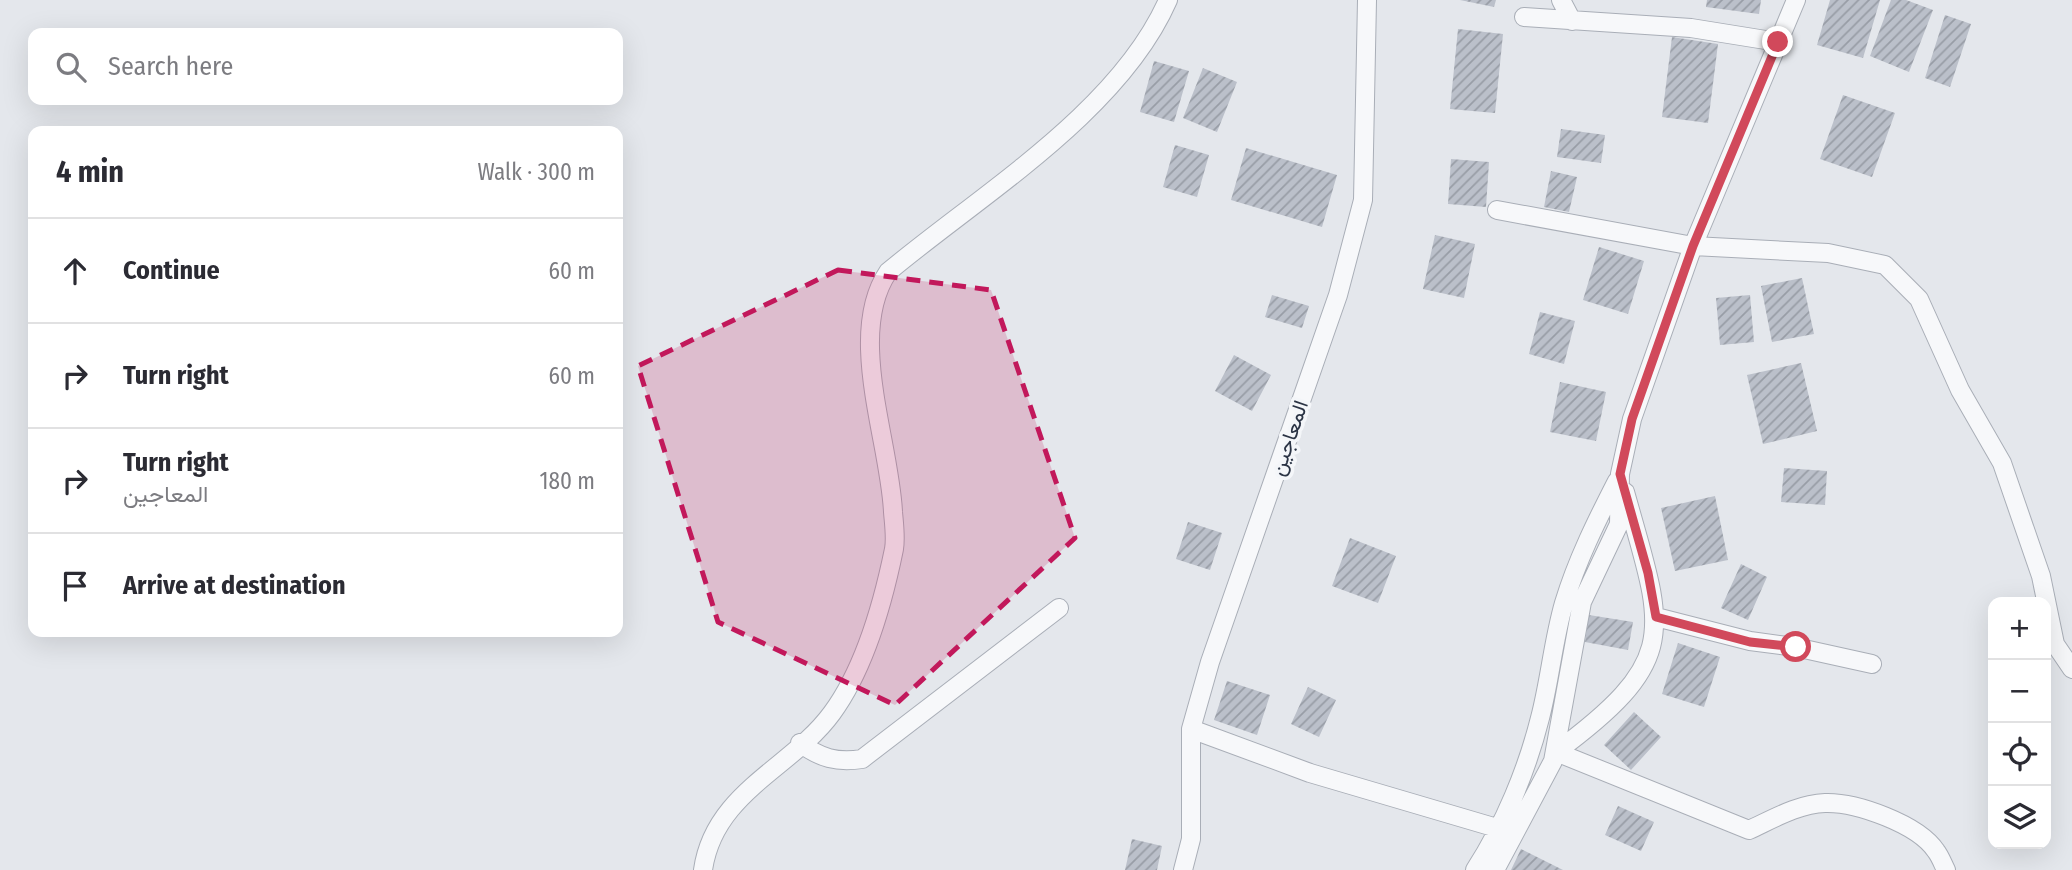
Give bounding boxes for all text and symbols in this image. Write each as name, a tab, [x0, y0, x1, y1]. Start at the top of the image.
route end	[1762, 26, 1793, 57]
search box	[28, 28, 623, 105]
icon: search	[52, 48, 90, 86]
text: Search here	[108, 51, 233, 82]
text: 4 min	[56, 154, 124, 190]
text: Walk · 300 m	[478, 158, 595, 186]
icon: ahead	[56, 252, 94, 290]
text: Continue	[123, 255, 220, 286]
text: 60 m	[549, 257, 595, 285]
icon: right	[56, 357, 94, 395]
text: Turn right	[123, 360, 229, 391]
text: 60 m	[549, 362, 595, 390]
street label: المعاجين	[1264, 397, 1314, 479]
text: Turn right	[123, 447, 229, 478]
icon: right	[56, 462, 94, 500]
text: 180 m	[539, 467, 595, 495]
text: المعاجين	[123, 480, 208, 508]
icon: arrive	[56, 567, 94, 605]
text: Arrive at destination	[123, 570, 346, 601]
map controls	[1988, 597, 2051, 849]
button: +	[1988, 597, 2051, 660]
route start	[1780, 631, 1811, 662]
button: −	[1988, 660, 2051, 723]
button: locate	[1988, 723, 2051, 786]
button: layers	[1988, 786, 2051, 849]

